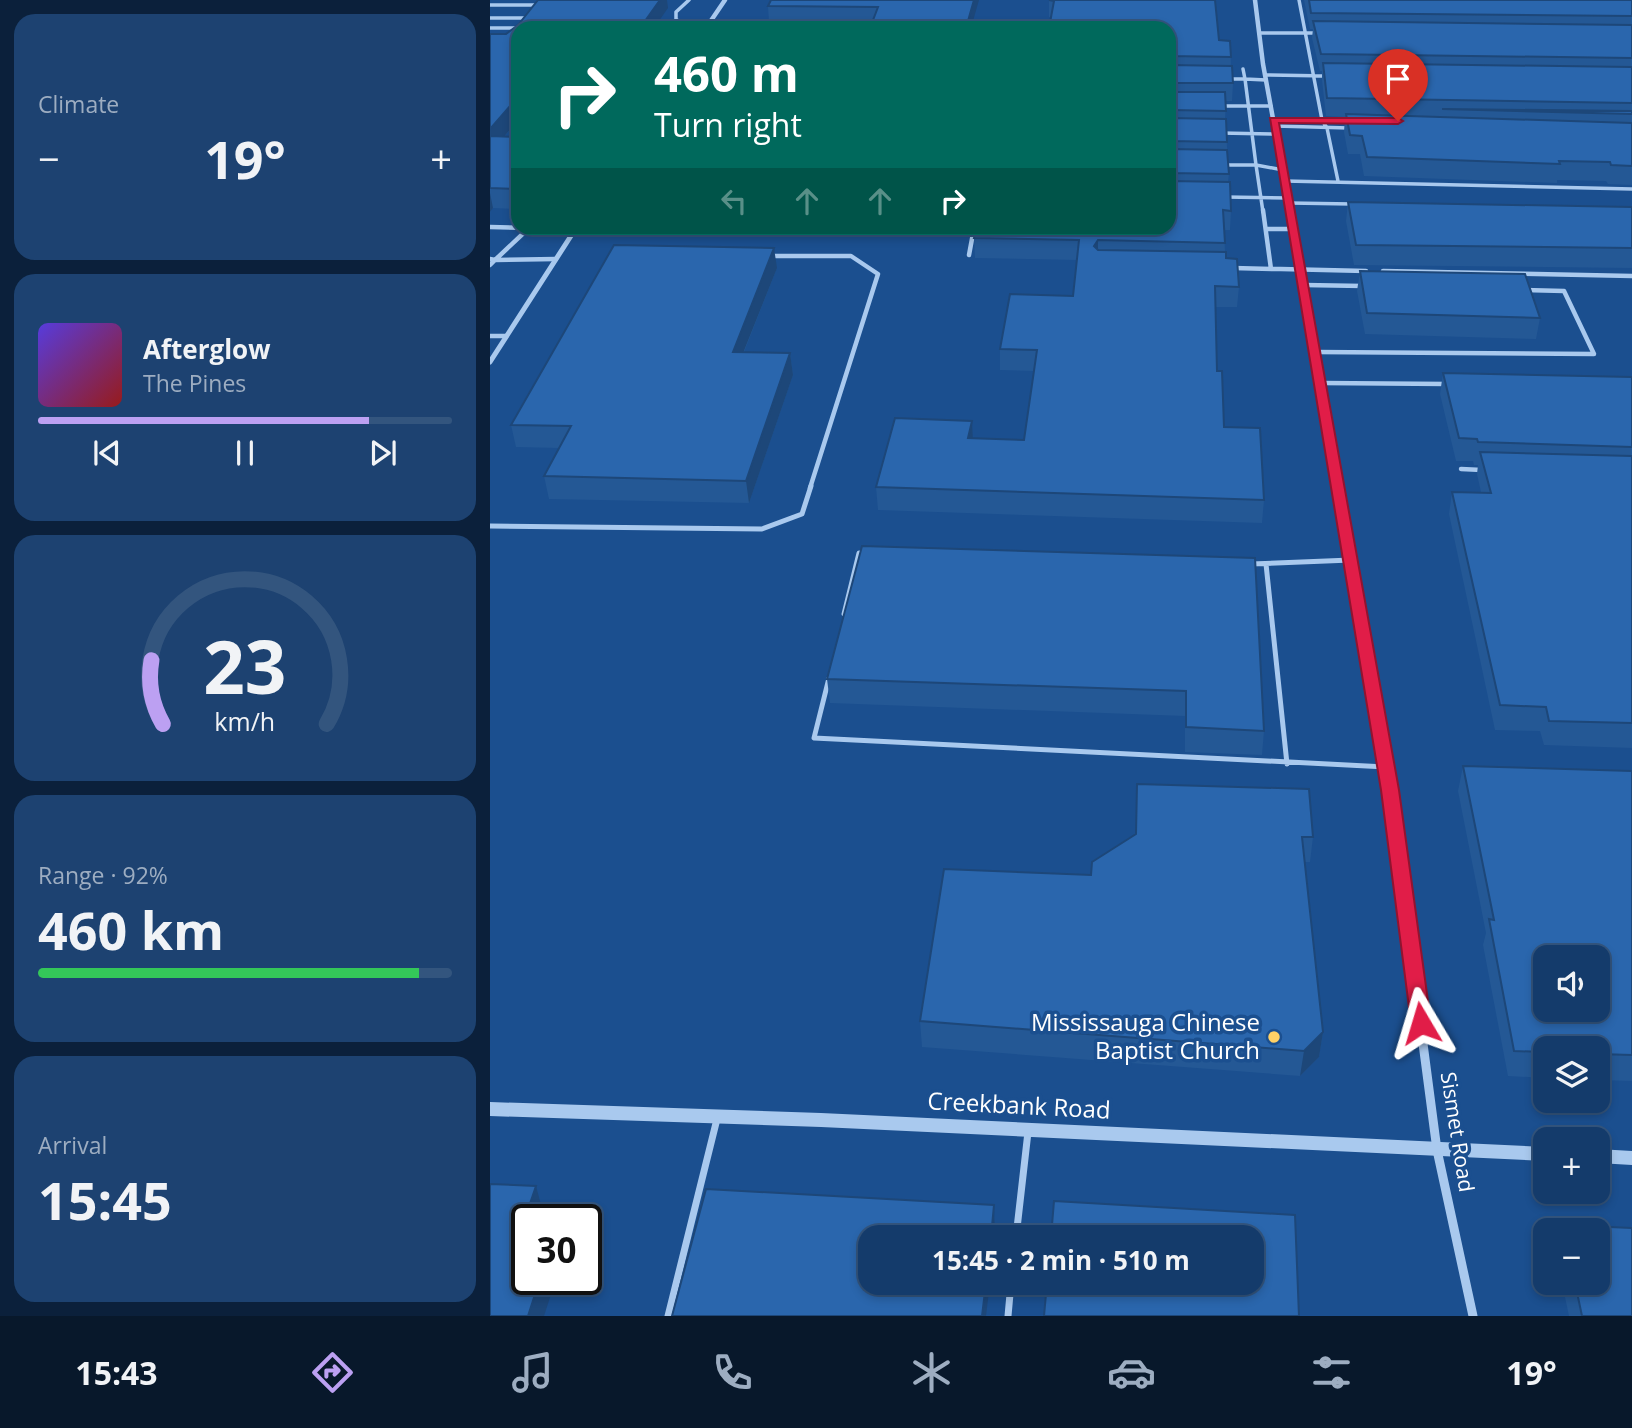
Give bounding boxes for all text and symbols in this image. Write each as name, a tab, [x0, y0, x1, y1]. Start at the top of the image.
text: 460 m	[654, 40, 799, 106]
icon: right	[539, 49, 630, 140]
pin	[1368, 49, 1428, 121]
icon: arrive	[1379, 60, 1417, 98]
text: Climate	[38, 88, 119, 120]
text: Turn right	[654, 103, 802, 146]
text: 19°	[204, 123, 286, 194]
text: −	[38, 132, 60, 184]
text: +	[430, 132, 452, 184]
icon: left	[715, 182, 753, 220]
icon: ahead	[788, 182, 826, 220]
icon: ahead	[861, 182, 899, 220]
icon: right	[934, 182, 972, 220]
text: Afterglow	[143, 331, 270, 367]
text: The Pines	[143, 367, 246, 399]
icon: previous	[88, 434, 126, 472]
icon: pause	[226, 434, 264, 472]
icon: next	[364, 434, 402, 472]
text: 23	[203, 616, 287, 715]
text: km/h	[215, 704, 275, 738]
text: Range · 92%	[38, 859, 168, 891]
text: 460 km	[38, 894, 224, 965]
map controls	[1533, 945, 1610, 1295]
button: sound	[1533, 945, 1610, 1022]
position arrow	[1384, 986, 1458, 1060]
place label: Mississauga Chinese Baptist Church	[1031, 1005, 1260, 1066]
marker: Mississauga Chinese Baptist Church	[1266, 1029, 1282, 1045]
button: layers	[1533, 1036, 1610, 1113]
street label: Sismet Road	[1435, 1070, 1481, 1194]
street label: Creekbank Road	[927, 1083, 1111, 1126]
button: +	[1533, 1127, 1610, 1204]
text: Arrival	[38, 1129, 107, 1161]
text: 15:45	[38, 1164, 172, 1235]
speed limit sign: 30	[511, 1204, 602, 1295]
button: −	[1533, 1218, 1610, 1295]
text: 15:45 · 2 min · 510 m	[932, 1242, 1190, 1278]
icon: directions	[308, 1348, 357, 1397]
icon: music	[508, 1348, 557, 1397]
icon: phone	[708, 1348, 757, 1397]
icon: climate	[907, 1348, 956, 1397]
icon: car	[1107, 1348, 1156, 1397]
icon: filters	[1307, 1348, 1356, 1397]
text: 15:43	[75, 1351, 158, 1394]
text: 19°	[1506, 1351, 1557, 1394]

